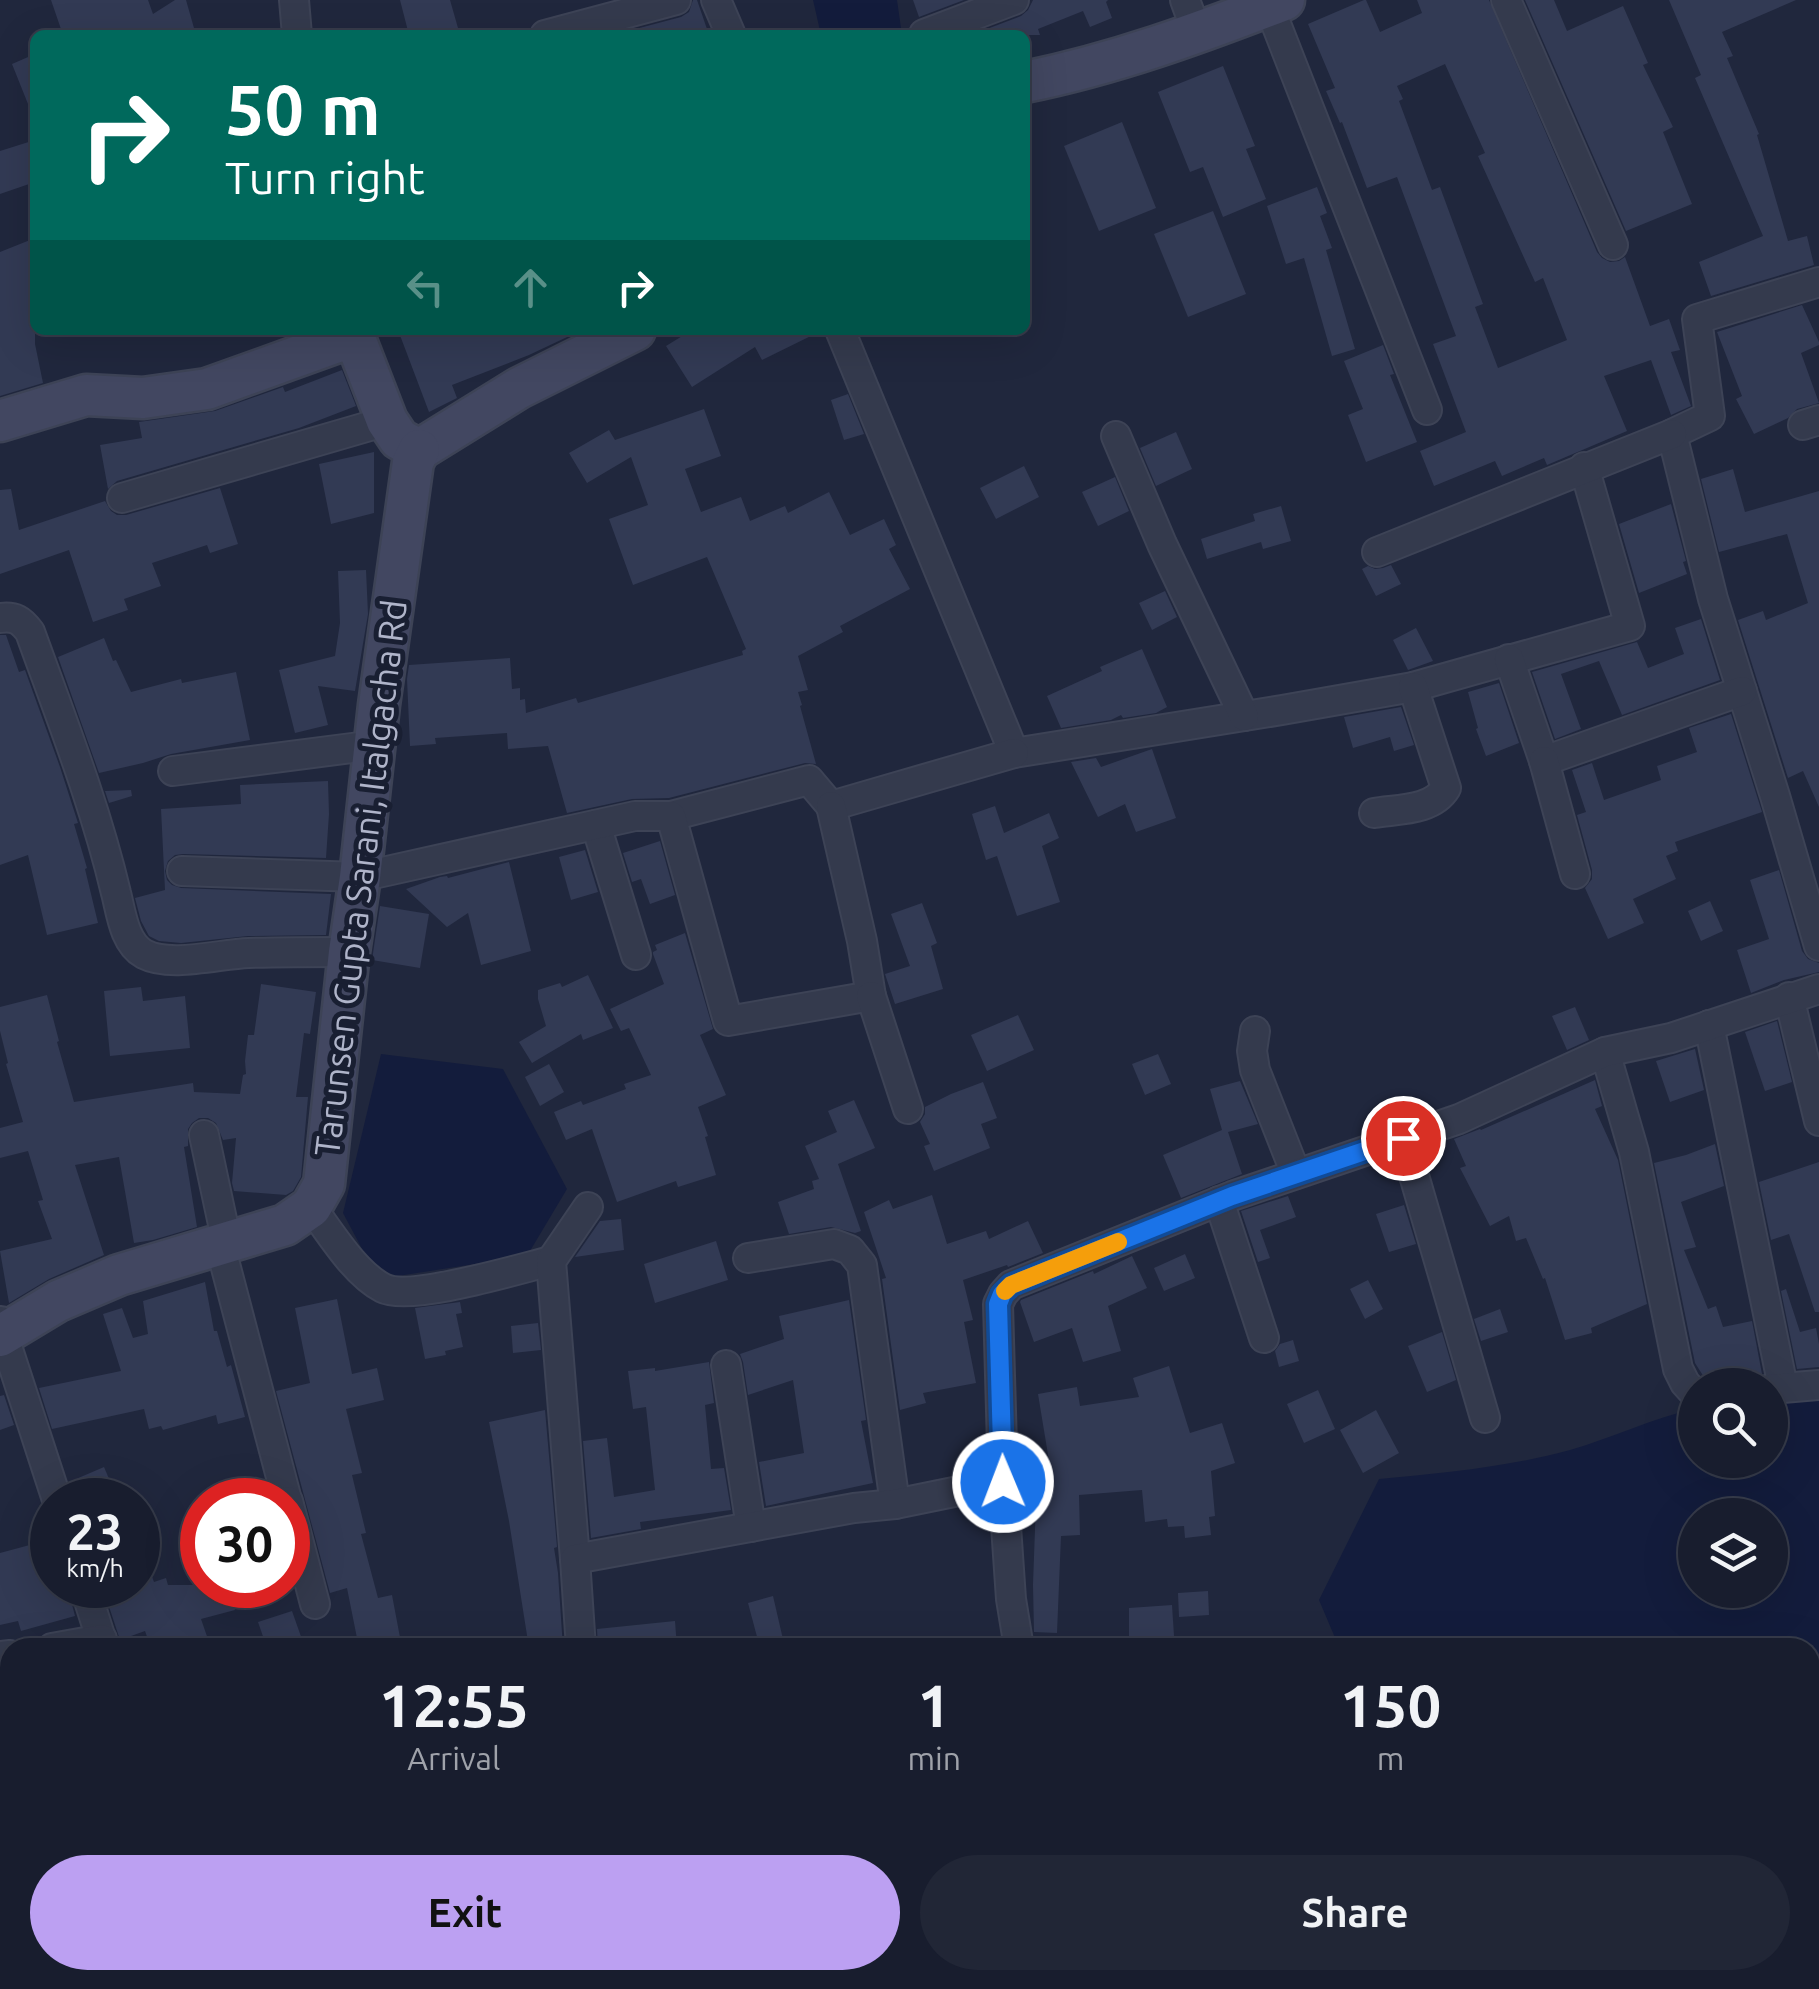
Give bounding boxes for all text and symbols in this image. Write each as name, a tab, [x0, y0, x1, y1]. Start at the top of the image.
icon: right	[60, 70, 190, 200]
text: 50 m	[225, 70, 381, 148]
text: Turn right	[225, 152, 425, 203]
icon: left	[398, 260, 453, 315]
icon: ahead	[503, 260, 558, 315]
icon: right	[608, 260, 663, 315]
street label: Tarunsen Gupta Sarani, Italgacha Rd	[306, 597, 414, 1158]
pin	[1361, 1096, 1446, 1181]
icon: arrive	[1376, 1111, 1431, 1166]
map controls	[1678, 1368, 1788, 1608]
button: search	[1678, 1368, 1788, 1478]
position arrow	[951, 1430, 1055, 1534]
speed limit sign: 30	[180, 1478, 310, 1608]
button: layers	[1678, 1498, 1788, 1608]
text: 23	[67, 1503, 123, 1559]
text: km/h	[66, 1554, 124, 1582]
text: 12:55	[379, 1671, 529, 1738]
text: 1	[917, 1671, 951, 1738]
text: 150	[1340, 1671, 1441, 1738]
text: Arrival	[407, 1740, 500, 1776]
text: min	[907, 1740, 961, 1776]
text: m	[1377, 1740, 1404, 1776]
button: Exit	[30, 1855, 900, 1970]
button: Share	[920, 1855, 1790, 1970]

